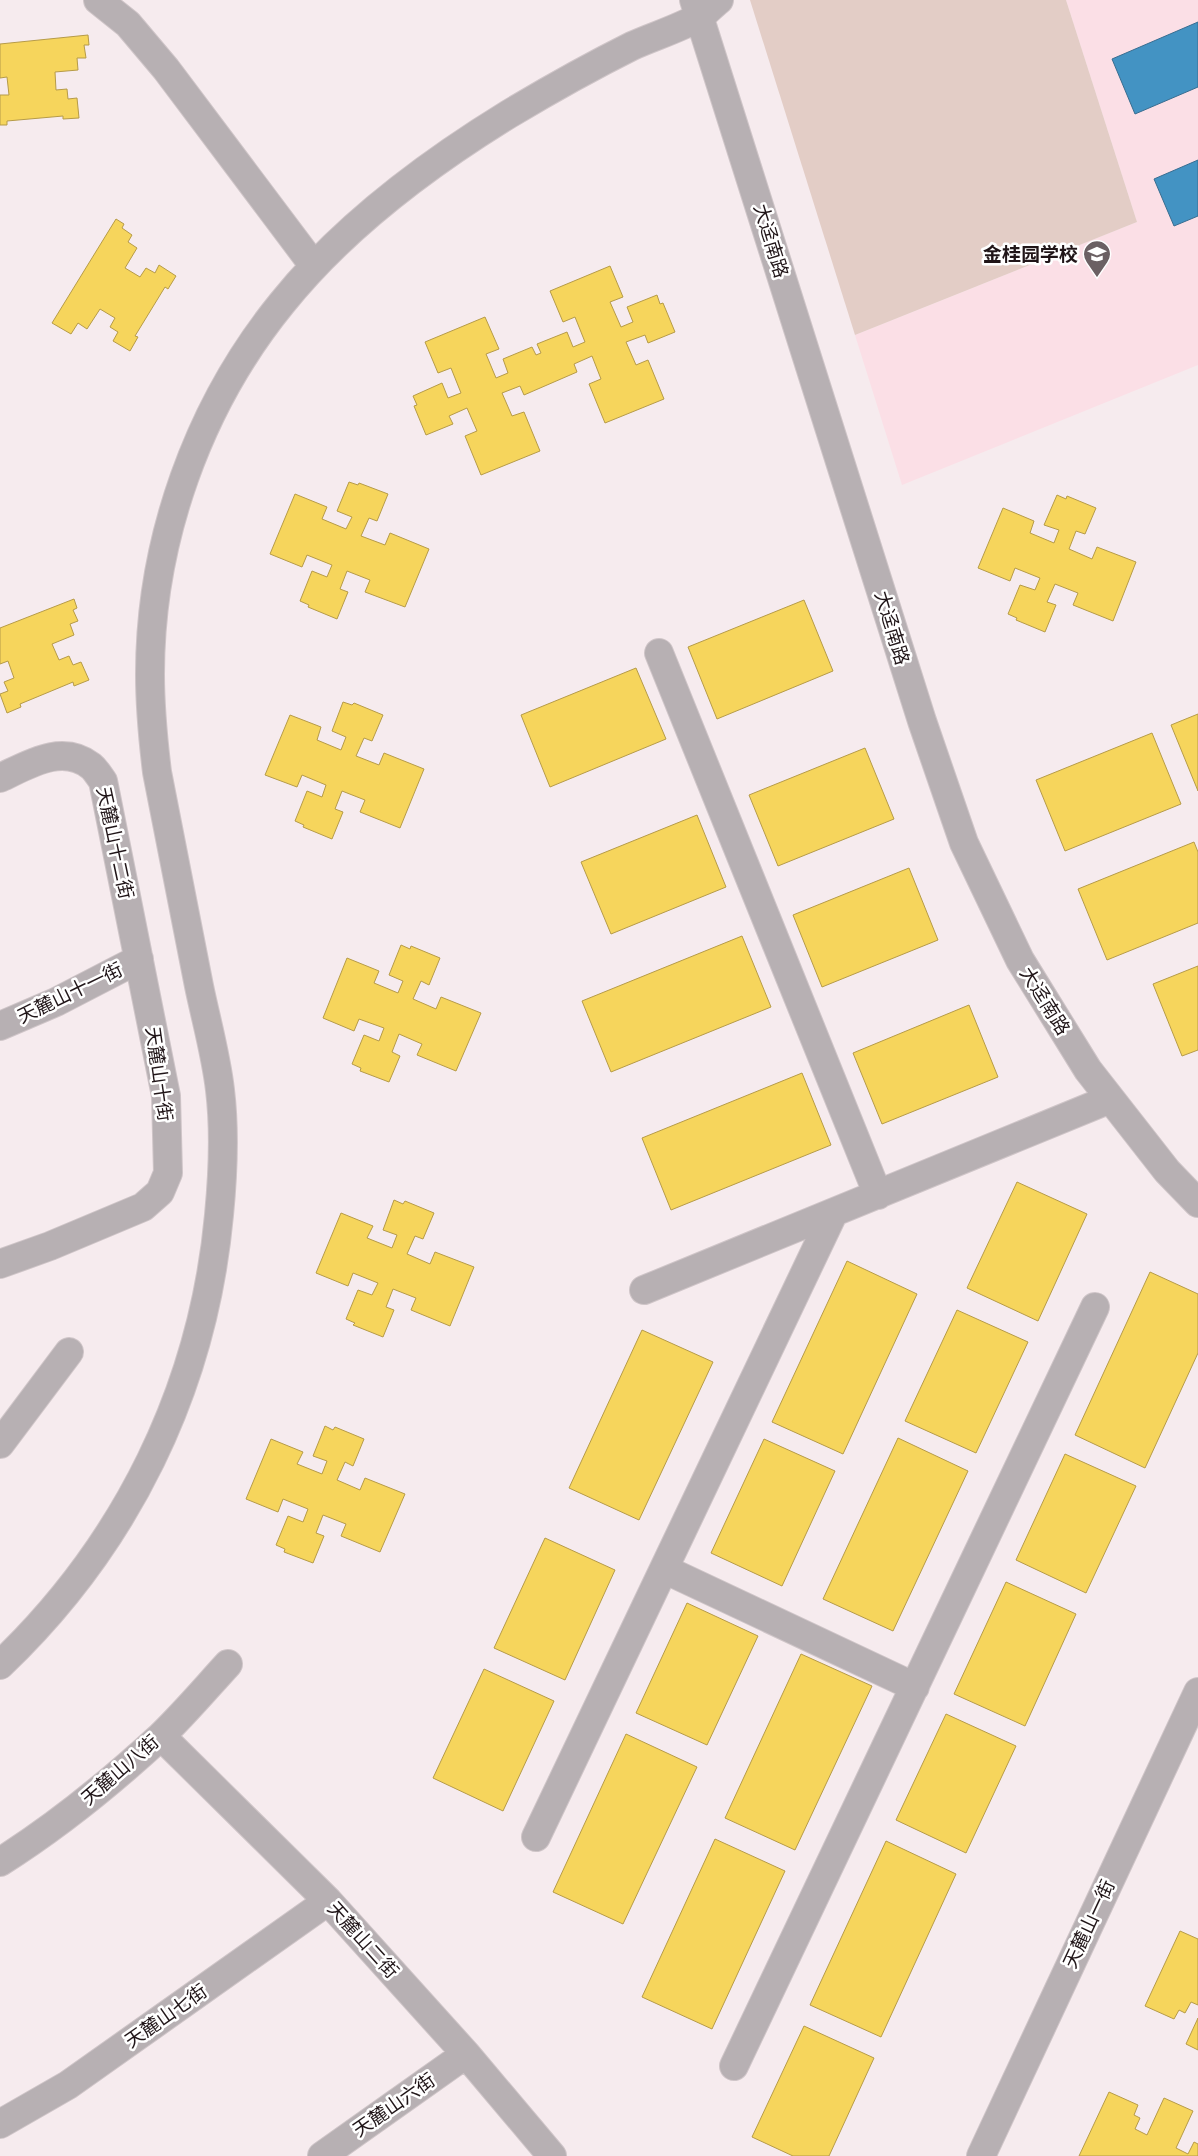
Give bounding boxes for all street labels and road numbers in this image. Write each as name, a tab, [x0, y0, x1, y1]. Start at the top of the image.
street label: 大迳南路	[749, 201, 793, 281]
street label: 大迳南路	[870, 588, 914, 668]
street label: 天麓山十二街	[92, 785, 138, 901]
street label: 天麓山十一街	[14, 958, 126, 1028]
street label: 大迳南路	[1015, 963, 1075, 1039]
street label: 天麓山十街	[141, 1025, 177, 1123]
street label: 天麓山八街	[77, 1730, 163, 1810]
street label: 天麓山一街	[1058, 1876, 1120, 1972]
street label: 天麓山二街	[323, 1897, 403, 1983]
street label: 天麓山七街	[120, 1979, 212, 2053]
street label: 天麓山六街	[348, 2068, 440, 2142]

